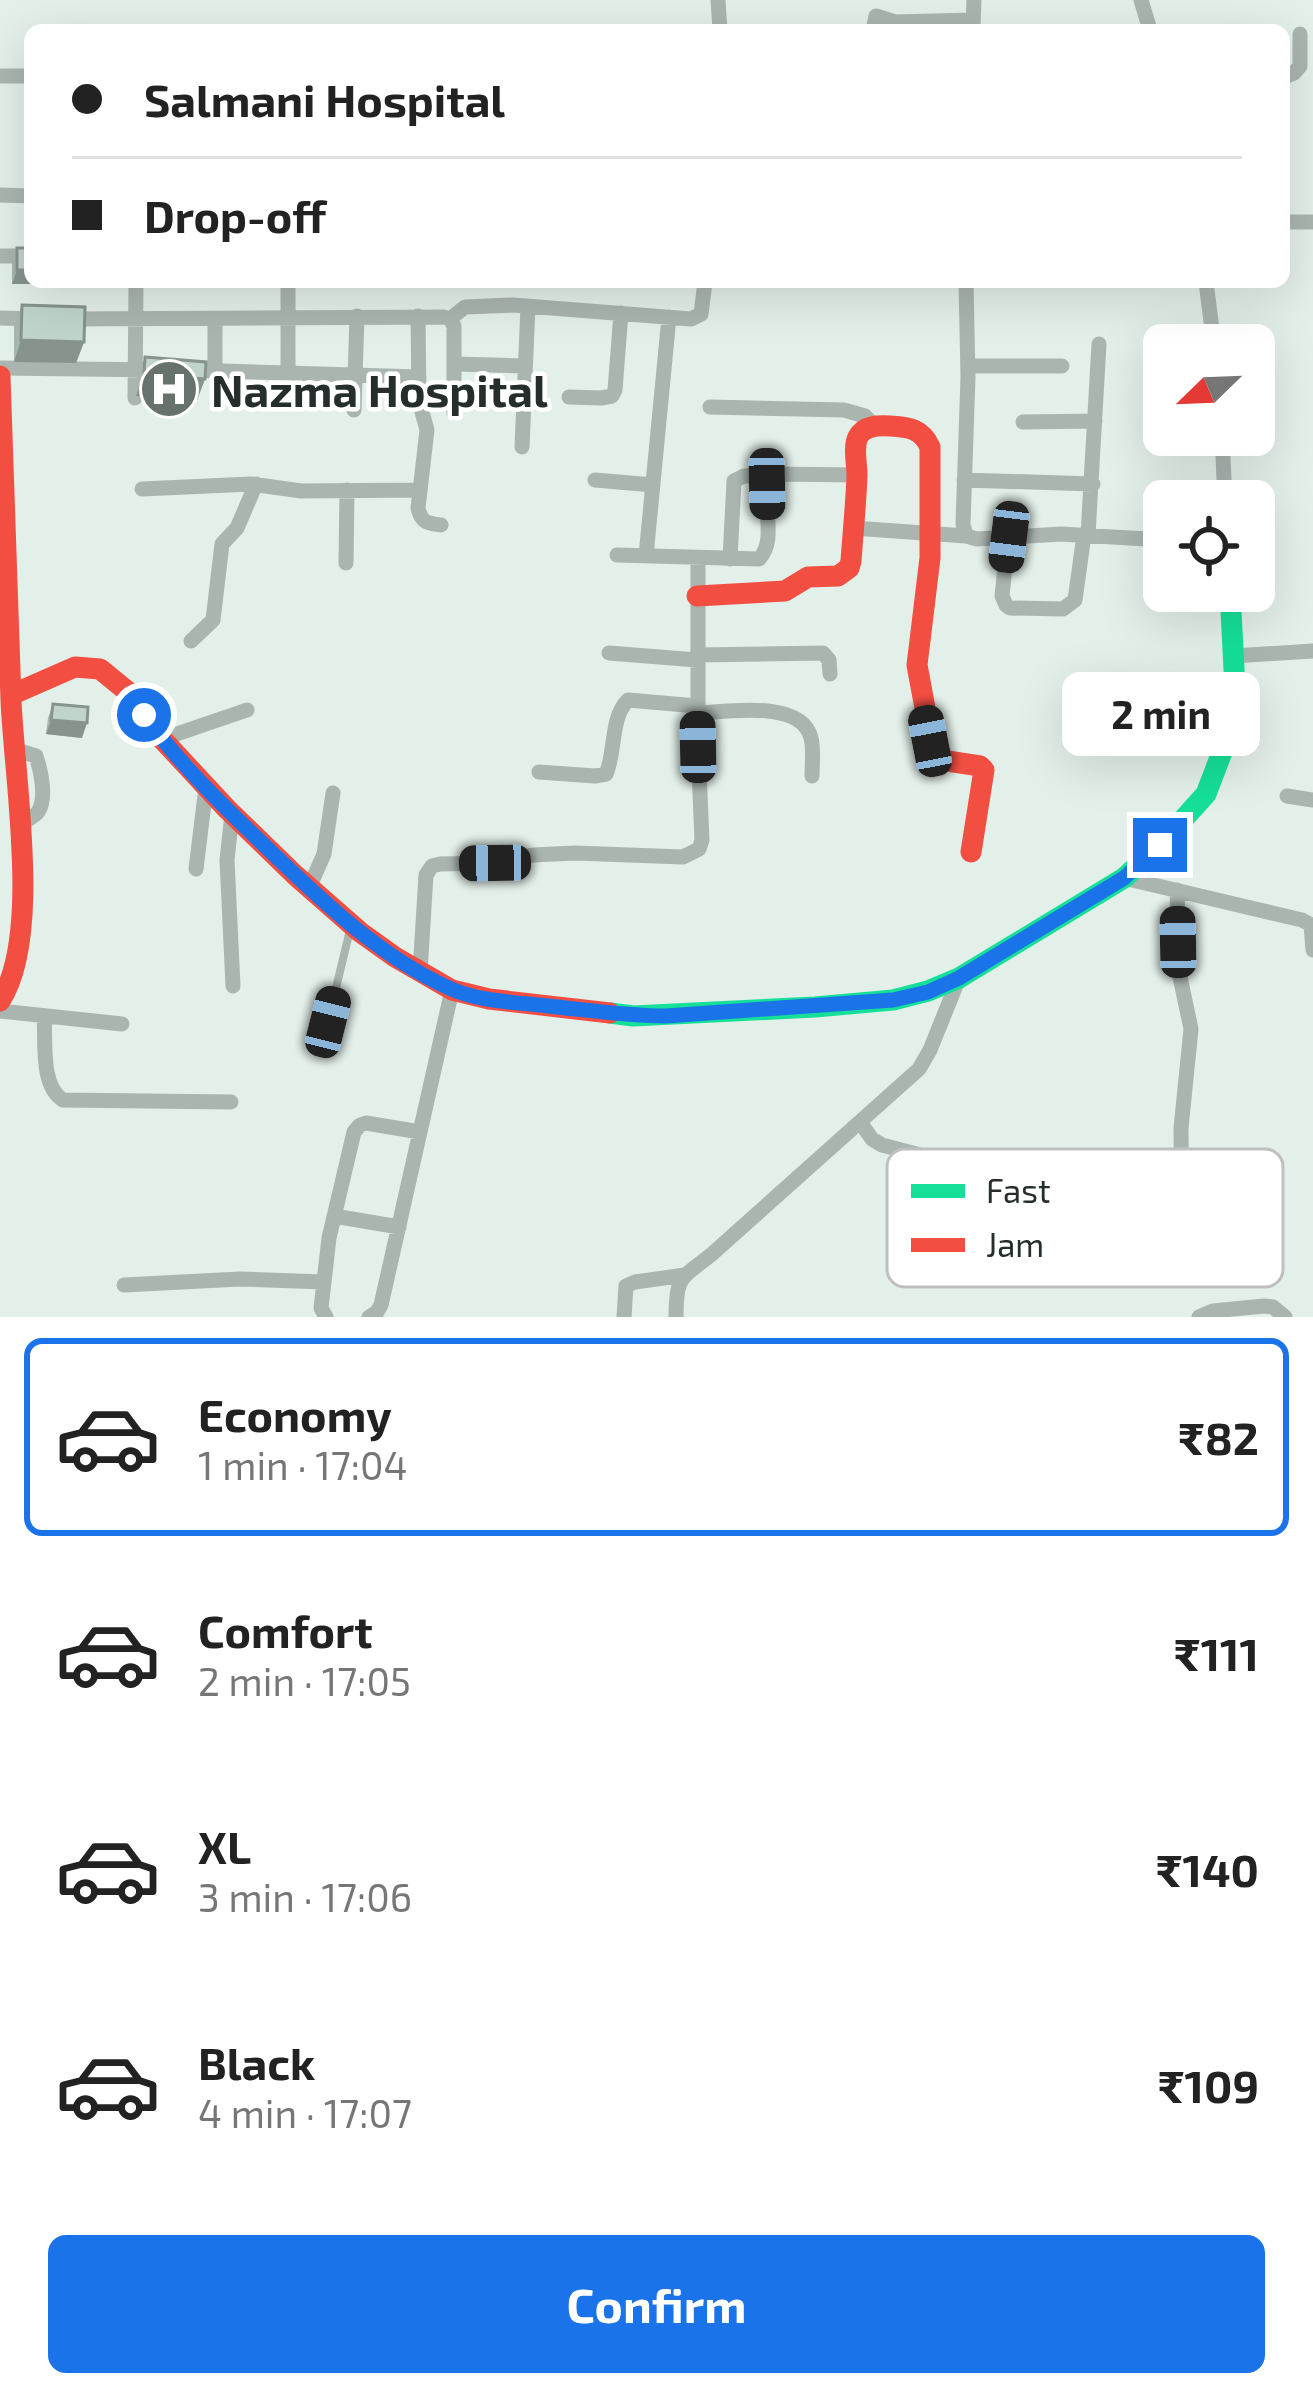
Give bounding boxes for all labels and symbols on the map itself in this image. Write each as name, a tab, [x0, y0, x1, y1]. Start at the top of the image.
north arrow	[1143, 324, 1275, 456]
hospital icon: Nazma Hospital	[138, 358, 200, 420]
place label: Nazma Hospital	[211, 362, 548, 416]
car	[748, 448, 786, 520]
car	[987, 499, 1031, 575]
callout: 2 min	[1061, 671, 1259, 755]
route start	[117, 688, 171, 742]
car	[905, 702, 955, 780]
car	[679, 711, 717, 783]
route end	[1133, 818, 1187, 872]
car	[459, 844, 531, 882]
car	[1159, 906, 1197, 978]
car	[302, 983, 354, 1061]
legend	[887, 1149, 1283, 1287]
text: Fast	[986, 1170, 1050, 1210]
text: Jam	[986, 1224, 1044, 1264]

